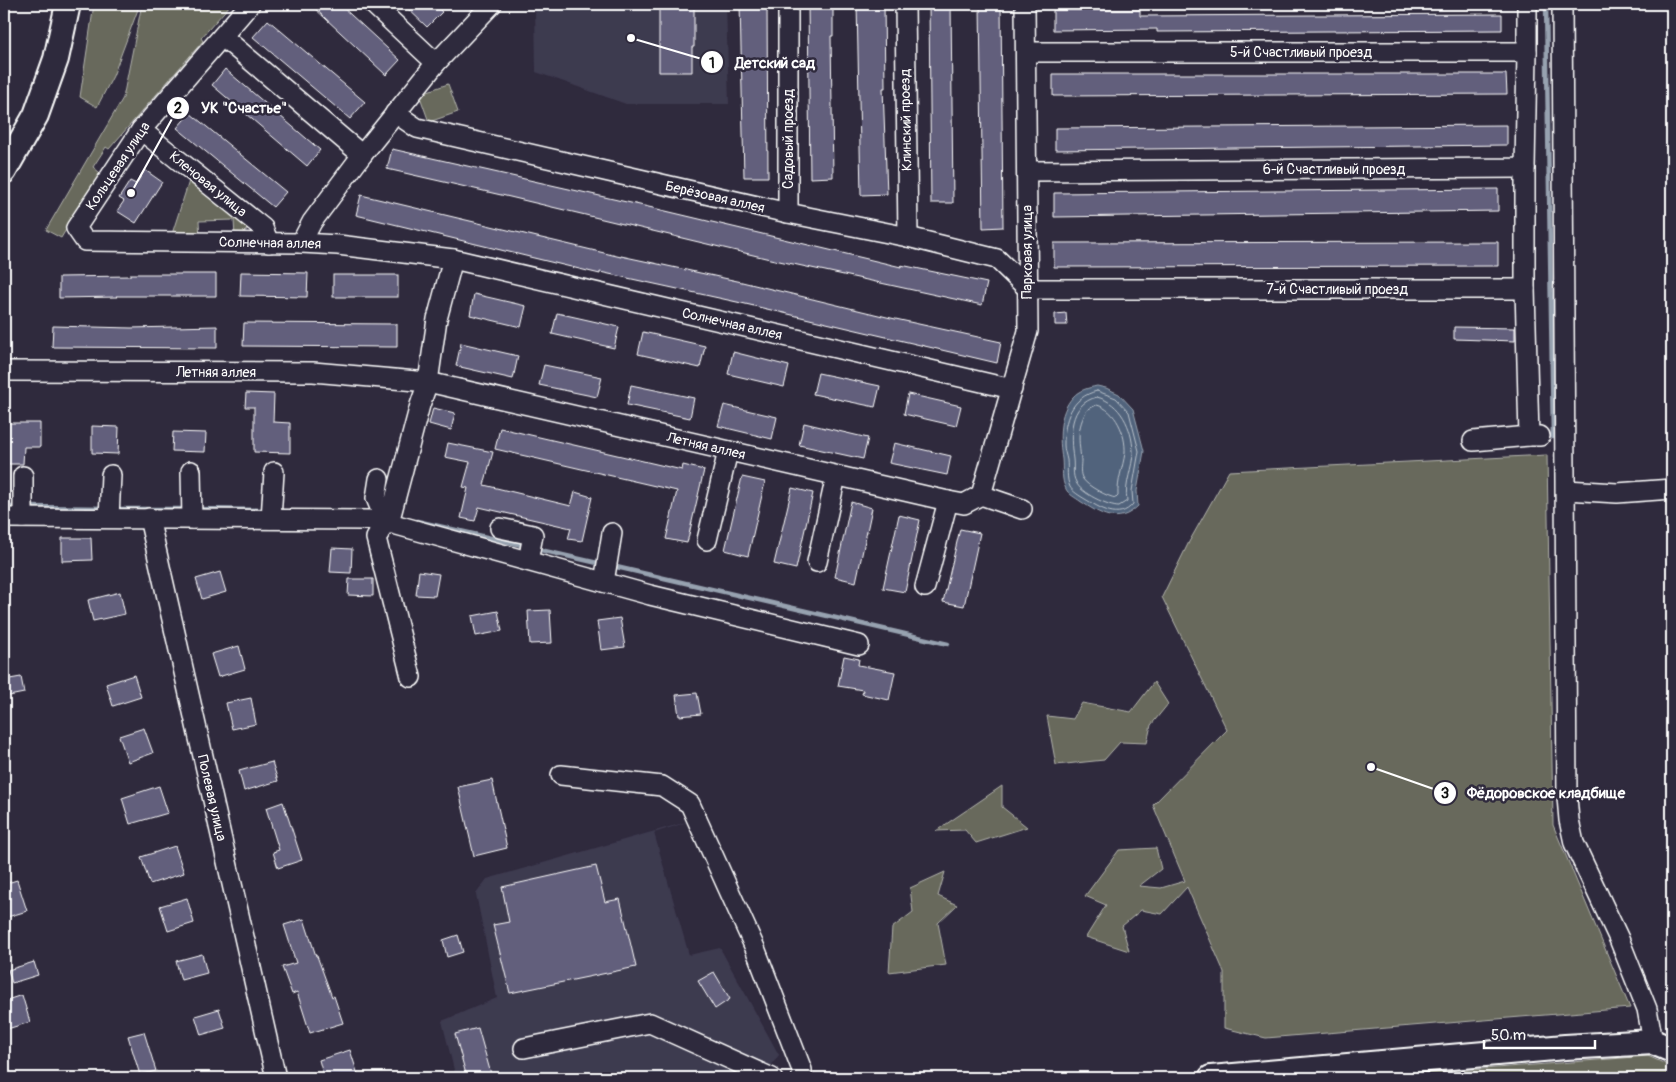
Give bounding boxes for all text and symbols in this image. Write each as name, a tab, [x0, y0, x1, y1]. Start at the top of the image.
street label: 5-й Счастливый проезд	[1230, 44, 1373, 61]
callout: Детский сад	[700, 47, 825, 77]
text: 1	[709, 54, 715, 73]
text: Детский сад	[734, 54, 816, 73]
street label: Клинский проезд	[897, 68, 915, 171]
street label: Садовый проезд	[780, 88, 797, 189]
callout: УК "Счастье"	[166, 93, 297, 123]
text: 2	[174, 99, 182, 118]
text: УК "Счастье"	[201, 99, 287, 118]
street label: Кольцевая улица	[82, 119, 154, 213]
street label: Кленовая улица	[166, 148, 250, 220]
street label: 6-й Счастливый проезд	[1263, 161, 1406, 178]
street label: Берёзовая аллея	[664, 177, 766, 217]
street label: Парковая улица	[1019, 205, 1036, 299]
street label: Солнечная аллея	[219, 234, 321, 252]
street label: 7-й Счастливый проезд	[1266, 281, 1408, 298]
street label: Солнечная аллея	[680, 304, 784, 344]
street label: Летняя аллея	[175, 364, 256, 381]
street label: Летняя аллея	[664, 428, 747, 463]
street label: Полевая улица	[194, 753, 230, 843]
callout: Фёдоровское кладбище	[1432, 778, 1635, 808]
text: 3	[1441, 784, 1449, 803]
text: Фёдоровское кладбище	[1466, 784, 1626, 803]
scale bar	[1484, 1017, 1595, 1049]
text: 50 m	[1491, 1026, 1526, 1045]

